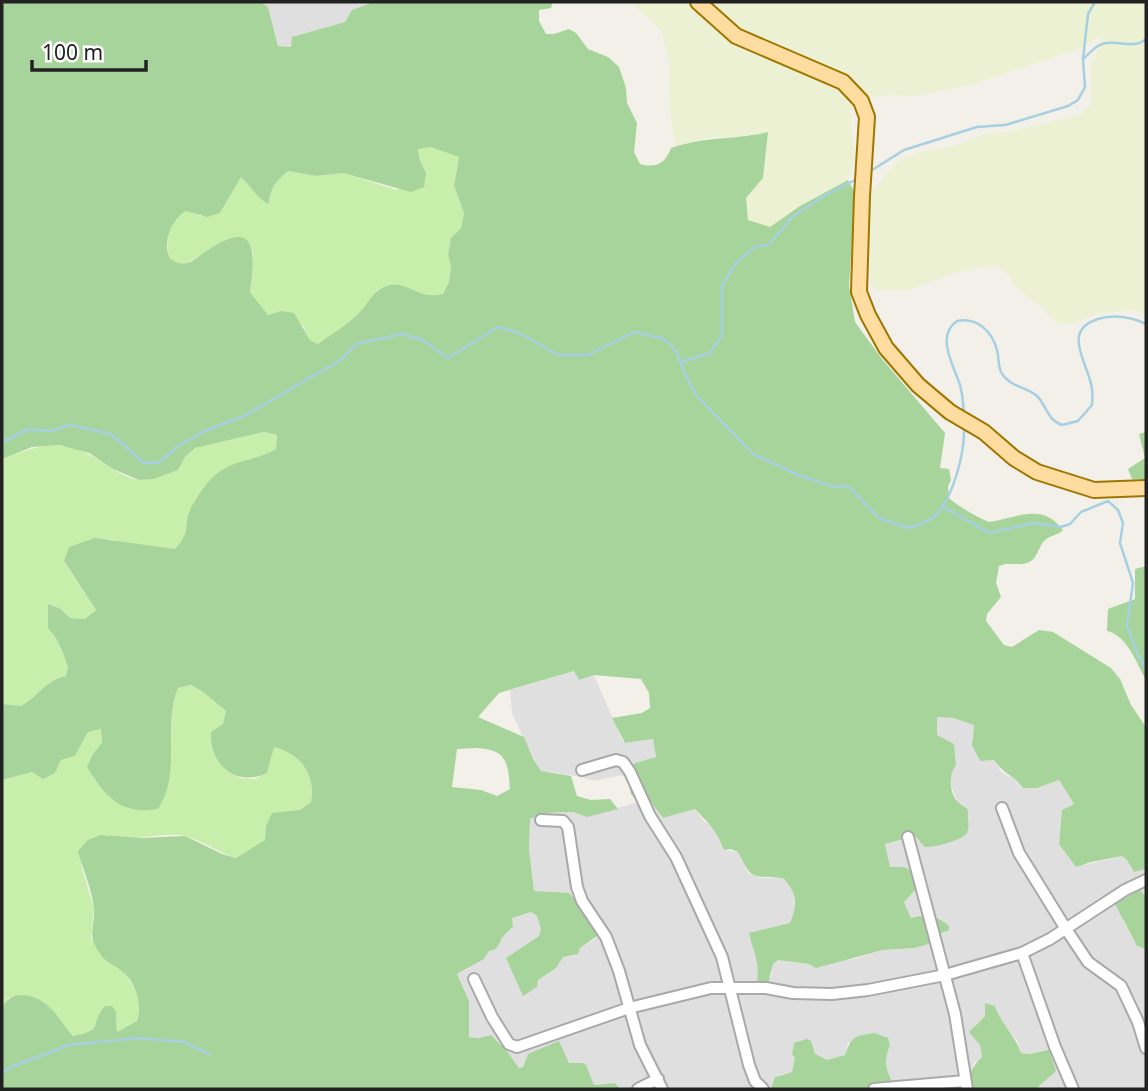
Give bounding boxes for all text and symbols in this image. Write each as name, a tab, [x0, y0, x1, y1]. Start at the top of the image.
scale bar	[32, 28, 145, 72]
text: 100 m	[42, 38, 103, 66]

